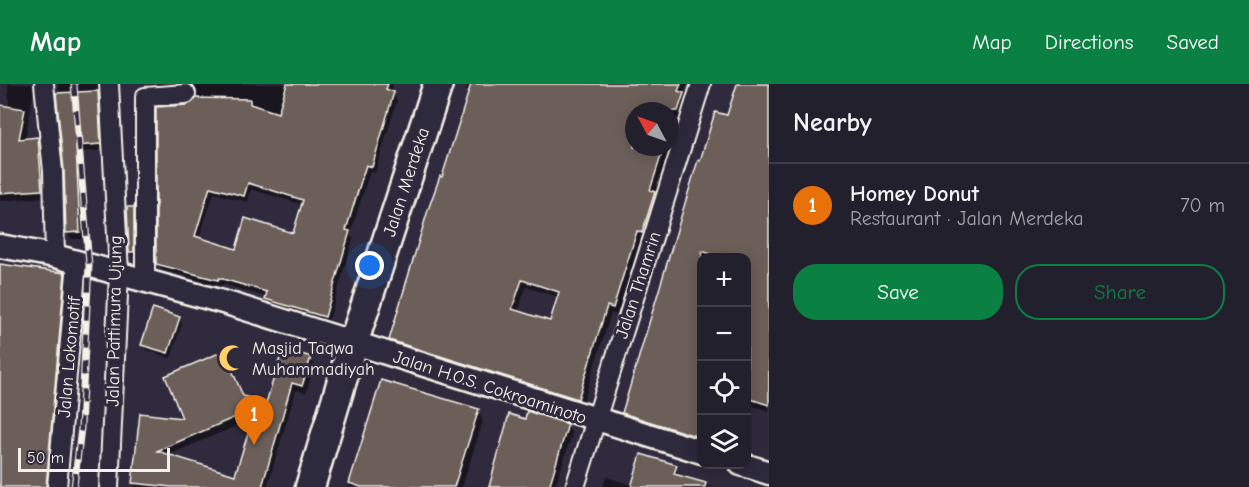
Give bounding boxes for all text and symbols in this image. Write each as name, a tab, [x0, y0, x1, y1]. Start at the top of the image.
text: Map	[30, 26, 81, 58]
text: Map	[972, 30, 1012, 54]
text: Directions	[1045, 30, 1134, 54]
text: Saved	[1167, 30, 1219, 54]
north arrow	[625, 102, 679, 156]
text: Nearby	[793, 108, 872, 138]
street label: Jalan Merdeka	[379, 125, 434, 239]
text: Homey Donut	[850, 181, 979, 207]
text: 1	[809, 194, 816, 217]
text: 70 m	[1180, 194, 1225, 217]
text: Restaurant · Jalan Merdeka	[850, 207, 1083, 230]
street label: Jalan Thamrin	[611, 229, 666, 341]
street label: Jalan Pattimura Ujung	[103, 235, 126, 407]
your location	[355, 251, 384, 280]
map controls	[697, 253, 751, 469]
button: +	[697, 253, 751, 307]
button: Save	[793, 264, 1003, 320]
button: Share	[1015, 264, 1225, 320]
street label: Jalan Lokomotif	[54, 295, 85, 418]
button: −	[697, 307, 751, 361]
place label: Masjid Taqwa Muhammadiyah	[252, 338, 375, 380]
mosque icon: Masjid Taqwa Muhammadiyah	[217, 343, 247, 373]
street label: Jalan H.O.S. Cokroaminoto	[390, 346, 589, 429]
button: locate	[697, 361, 751, 415]
pin: 1	[234, 396, 274, 445]
button: layers	[697, 415, 751, 469]
scale bar	[18, 445, 170, 472]
text: 50 m	[27, 449, 64, 467]

